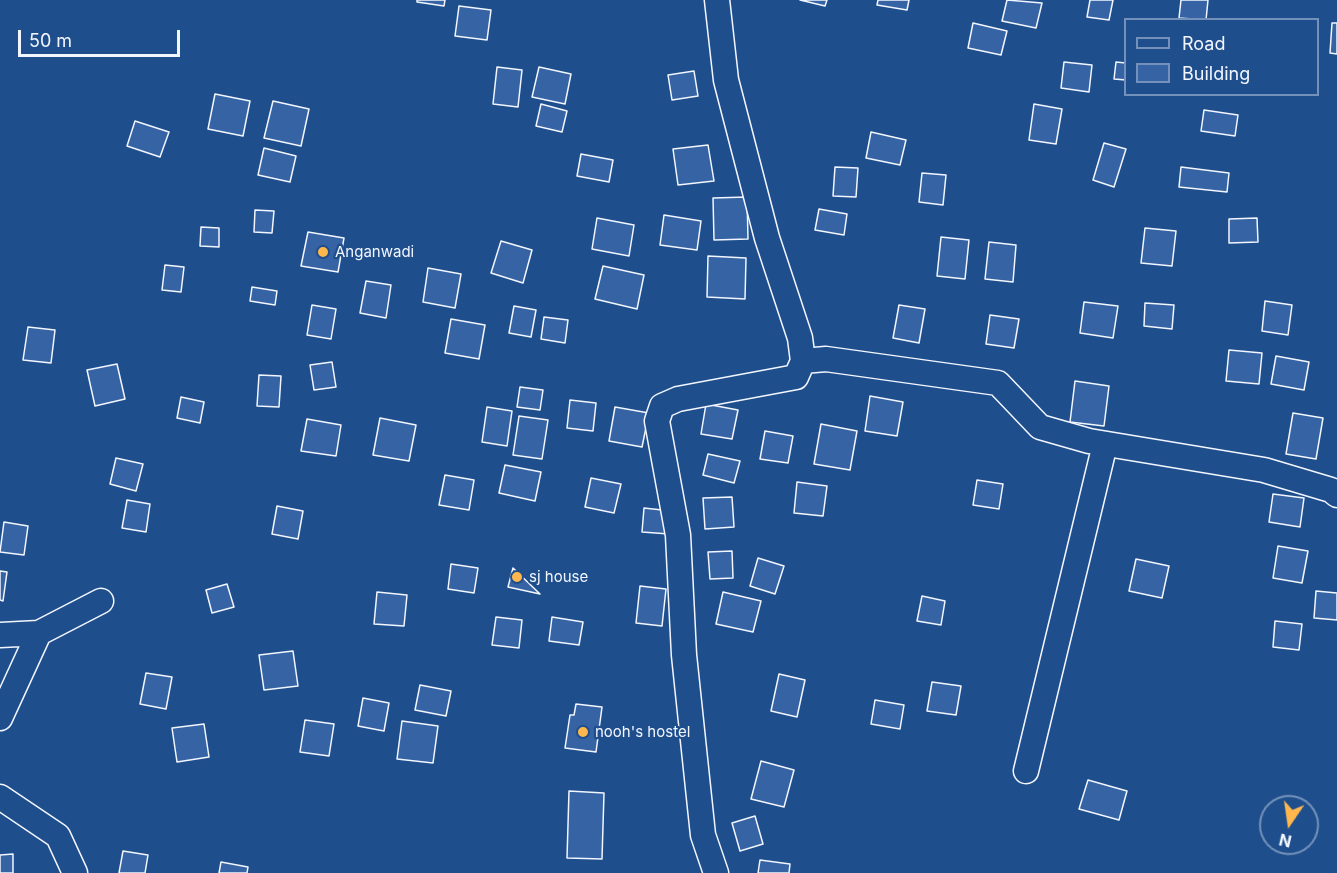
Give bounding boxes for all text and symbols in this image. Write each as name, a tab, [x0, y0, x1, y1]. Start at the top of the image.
scale bar	[21, 18, 183, 56]
legend	[1124, 18, 1319, 96]
text: 50 m	[29, 30, 72, 51]
text: Road	[1182, 33, 1225, 54]
text: Building	[1182, 63, 1250, 84]
place label: Anganwadi	[335, 243, 414, 261]
marker: Anganwadi	[316, 245, 330, 259]
place label: sj house	[529, 568, 588, 586]
marker: sj house	[510, 570, 524, 584]
place label: nooh's hostel	[595, 723, 690, 741]
marker: nooh's hostel	[576, 725, 590, 739]
north arrow	[1259, 795, 1319, 855]
text: N	[1277, 829, 1294, 852]

